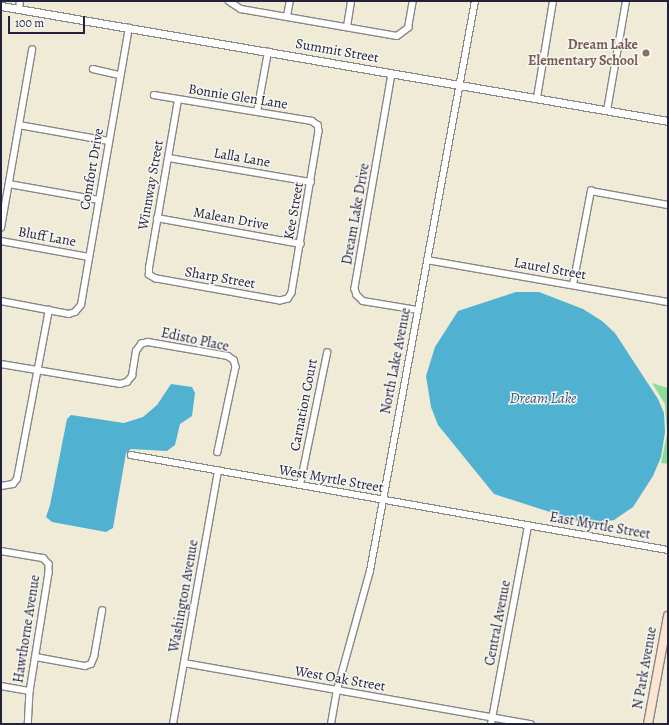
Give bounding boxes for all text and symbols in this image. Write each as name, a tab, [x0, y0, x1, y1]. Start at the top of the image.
scale bar	[10, 8, 87, 34]
text: 100 m	[15, 15, 44, 31]
street label: Summit Street	[294, 35, 380, 67]
place label: Dream Lake Elementary School	[528, 37, 638, 70]
marker: Dream Lake Elementary School	[641, 48, 651, 58]
street label: Bonnie Glen Lane	[187, 81, 289, 113]
street label: Comfort Drive	[77, 127, 107, 211]
street label: Winnway Street	[135, 139, 167, 231]
street label: Lalla Lane	[212, 145, 272, 171]
street label: Dream Lake Drive	[339, 162, 373, 266]
street label: Kee Street	[281, 181, 307, 241]
street label: Malean Drive	[192, 204, 270, 234]
street label: Bluff Lane	[17, 224, 77, 250]
street label: Laurel Street	[512, 254, 588, 284]
street label: Sharp Street	[183, 264, 257, 292]
street label: North Lake Avenue	[377, 306, 415, 416]
street label: Edisto Place	[159, 325, 231, 355]
street label: Carnation Court	[287, 357, 321, 453]
water label: Dream Lake	[509, 390, 577, 408]
street label: West Myrtle Street	[277, 462, 385, 496]
street label: East Myrtle Street	[548, 509, 652, 543]
street label: Washington Avenue	[166, 538, 202, 654]
street label: Hawthorne Avenue	[10, 574, 44, 684]
street label: Central Avenue	[481, 579, 515, 667]
street label: N Park Avenue	[629, 625, 661, 711]
street label: West Oak Street	[293, 663, 387, 695]

